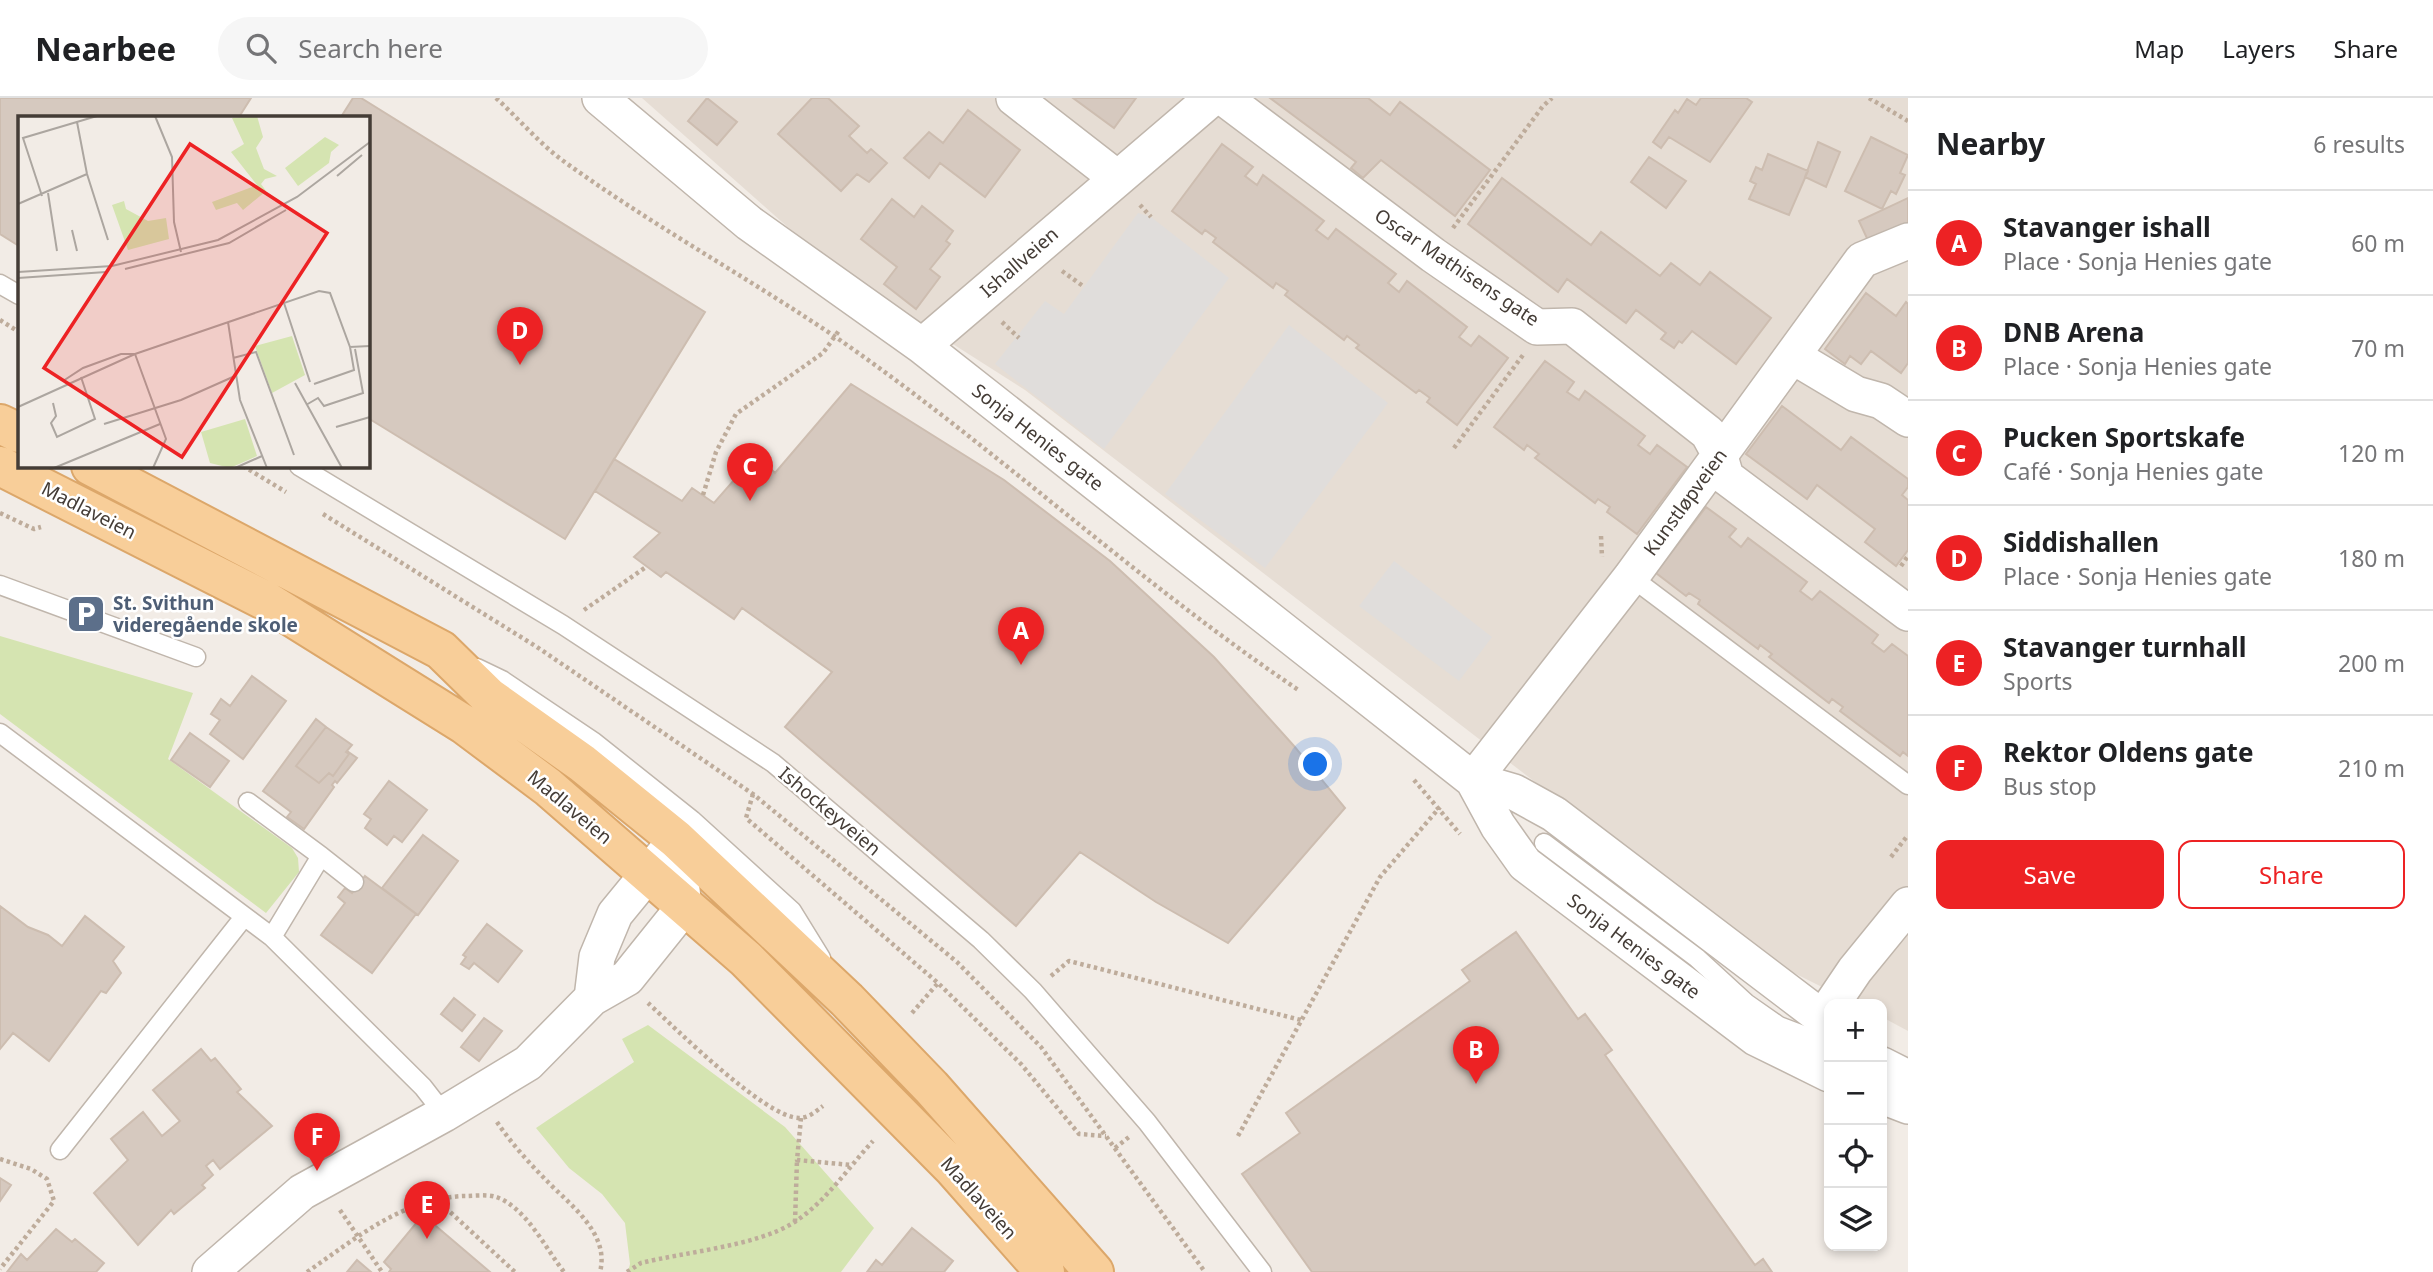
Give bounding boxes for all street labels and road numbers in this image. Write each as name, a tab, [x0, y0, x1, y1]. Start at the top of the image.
street label: Oscar Mathisens gate	[1370, 202, 1544, 332]
street label: Ishallveien	[974, 221, 1064, 303]
street label: Sonja Henies gate	[967, 377, 1109, 497]
street label: Kunstløpveien	[1637, 443, 1733, 561]
street label: Madlaveien	[37, 475, 141, 545]
street label: Ishockeyveien	[773, 761, 887, 861]
street label: Madlaveien	[522, 764, 618, 850]
street label: Sonja Henies gate	[1562, 887, 1706, 1005]
street label: Madlaveien	[935, 1151, 1023, 1245]

